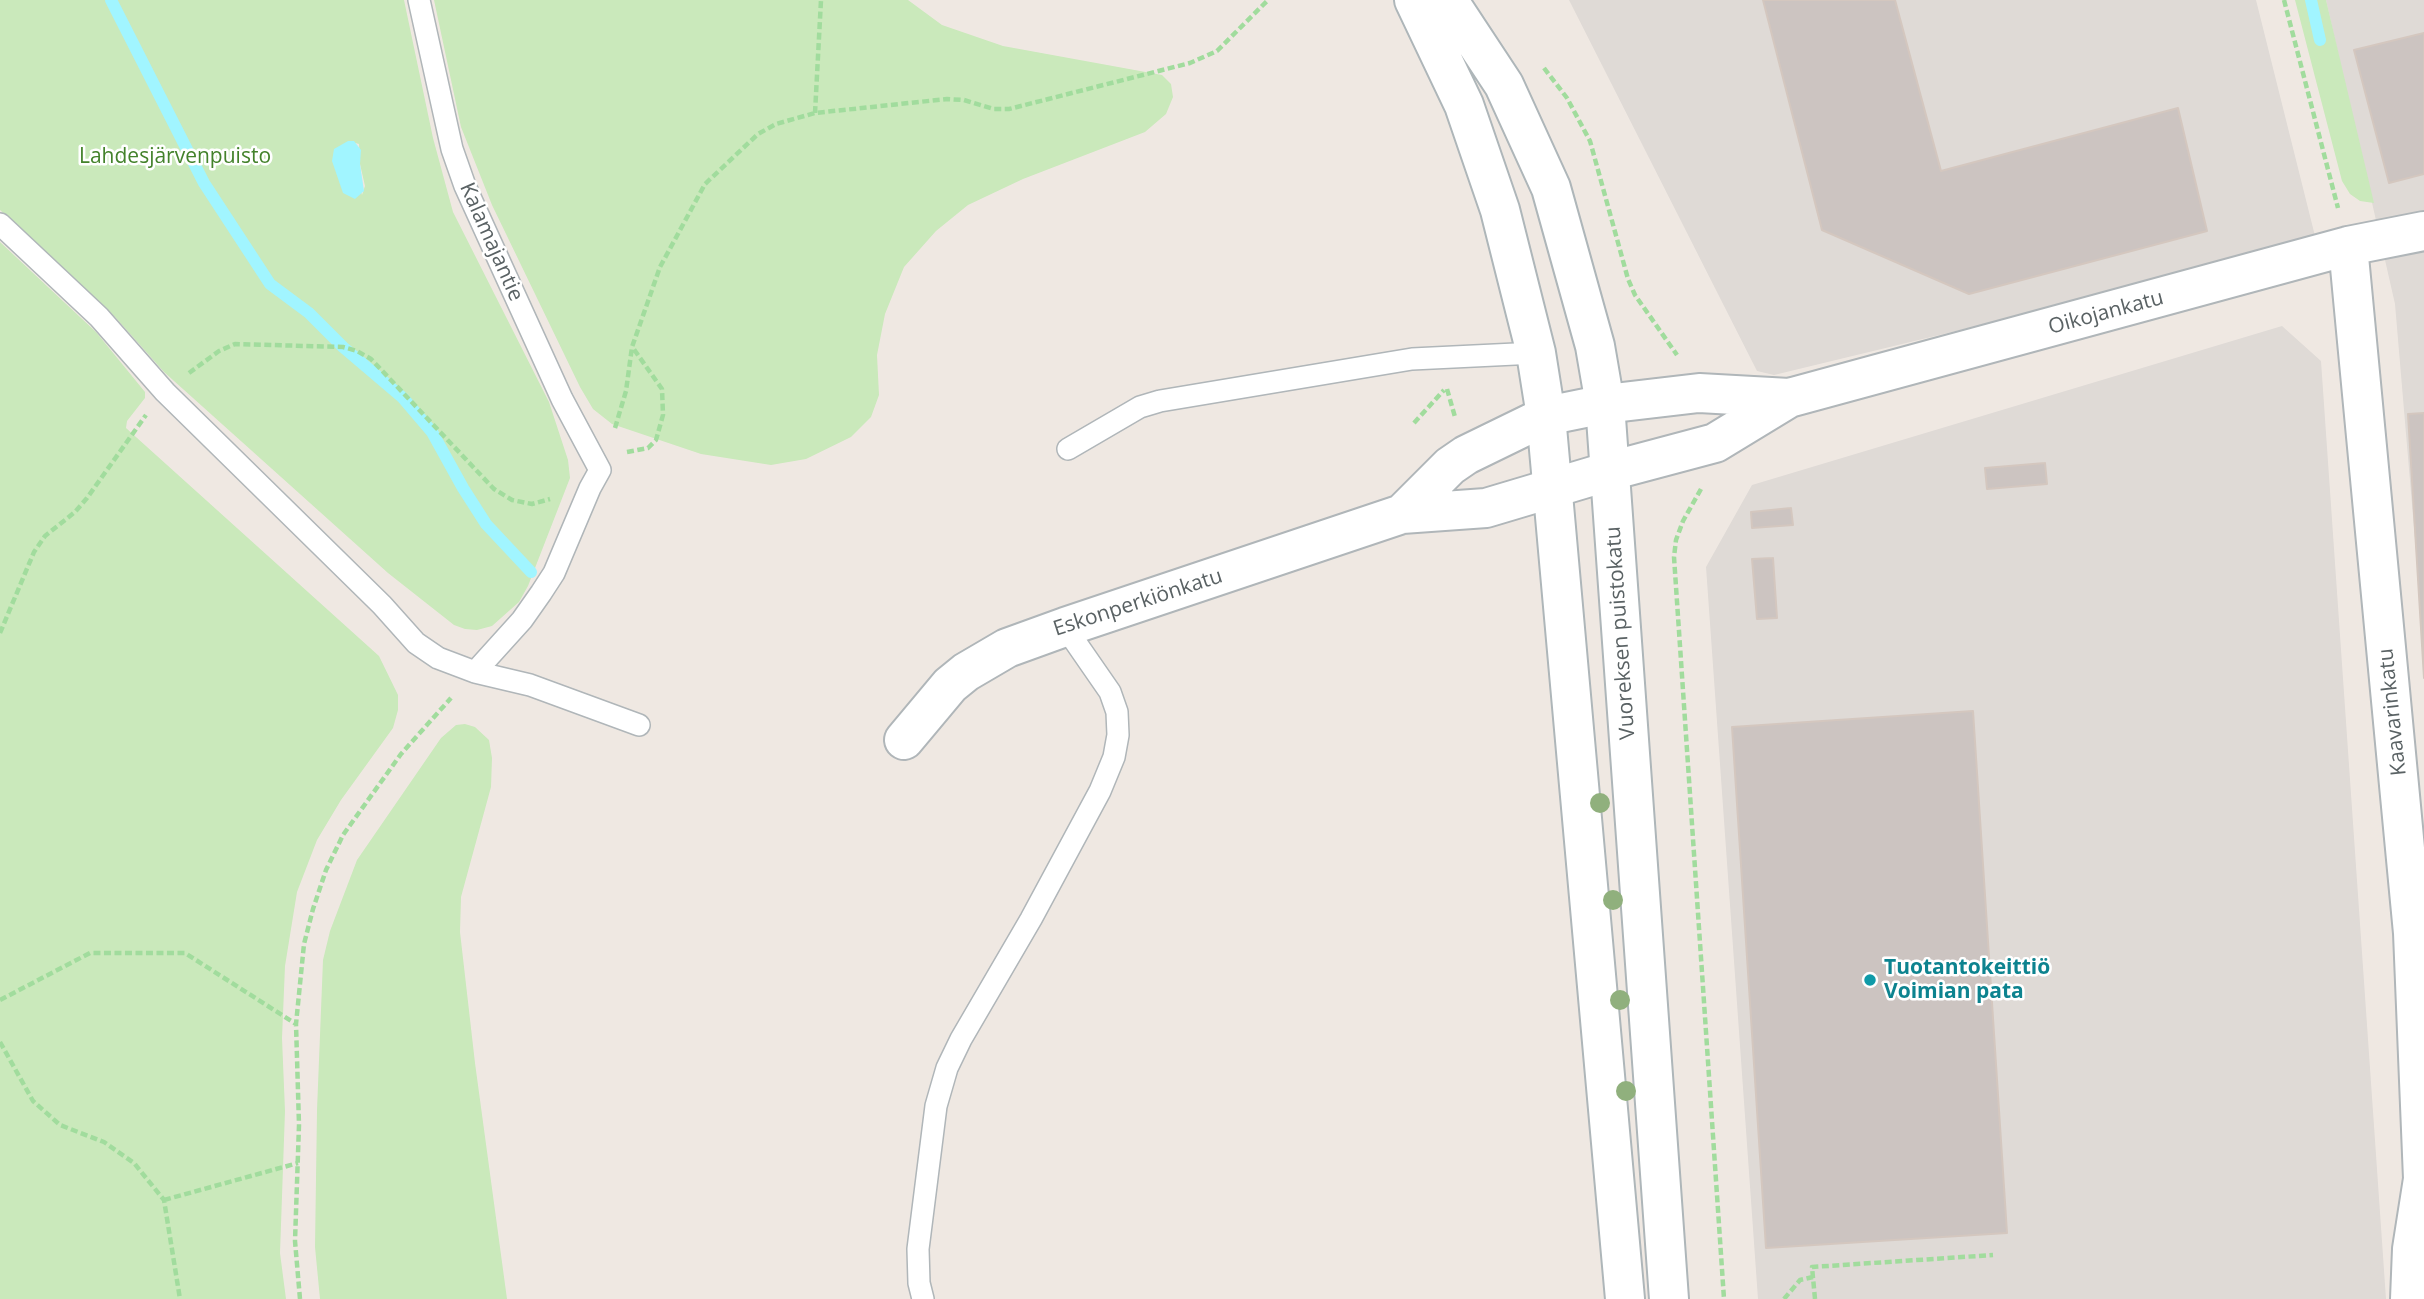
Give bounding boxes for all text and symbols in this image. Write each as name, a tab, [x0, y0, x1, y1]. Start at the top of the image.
park label: Lahdesjärvenpuisto	[79, 144, 271, 170]
street label: Kalamajantie	[454, 179, 528, 305]
street label: Oikojankatu	[2046, 286, 2166, 340]
street label: Vuoreksen puistokatu	[1601, 525, 1641, 741]
street label: Eskonperkiönkatu	[1050, 564, 1226, 642]
street label: Kaavarinkatu	[2374, 647, 2412, 777]
place label: Tuotantokeittiö Voimian pata	[1884, 955, 2050, 1005]
marker: Tuotantokeittiö Voimian pata	[1862, 972, 1878, 988]

